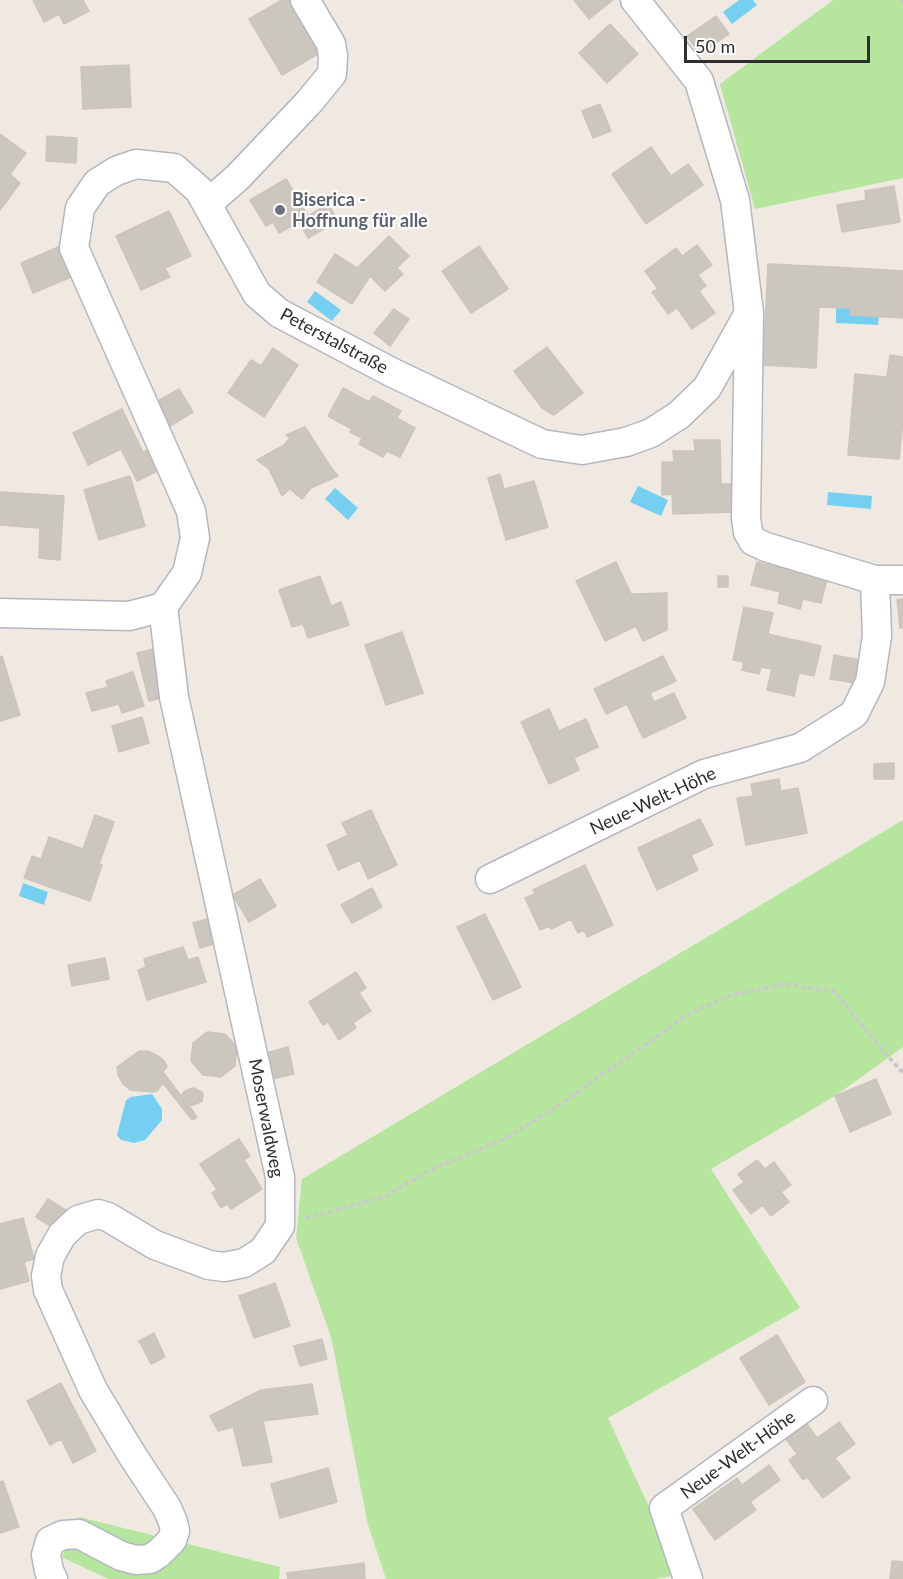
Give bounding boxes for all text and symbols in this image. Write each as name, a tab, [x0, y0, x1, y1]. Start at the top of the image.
scale bar	[687, 24, 873, 62]
text: 50 m	[695, 35, 735, 57]
place label: Biserica - Hoffnung für alle	[292, 189, 428, 232]
marker: Biserica - Hoffnung für alle	[273, 203, 287, 217]
street label: Peterstalstraße	[276, 303, 392, 379]
street label: Neue-Welt-Höhe	[587, 762, 719, 840]
street label: Moserwaldweg	[244, 1057, 288, 1179]
street label: Neue-Welt-Höhe	[676, 1406, 800, 1504]

